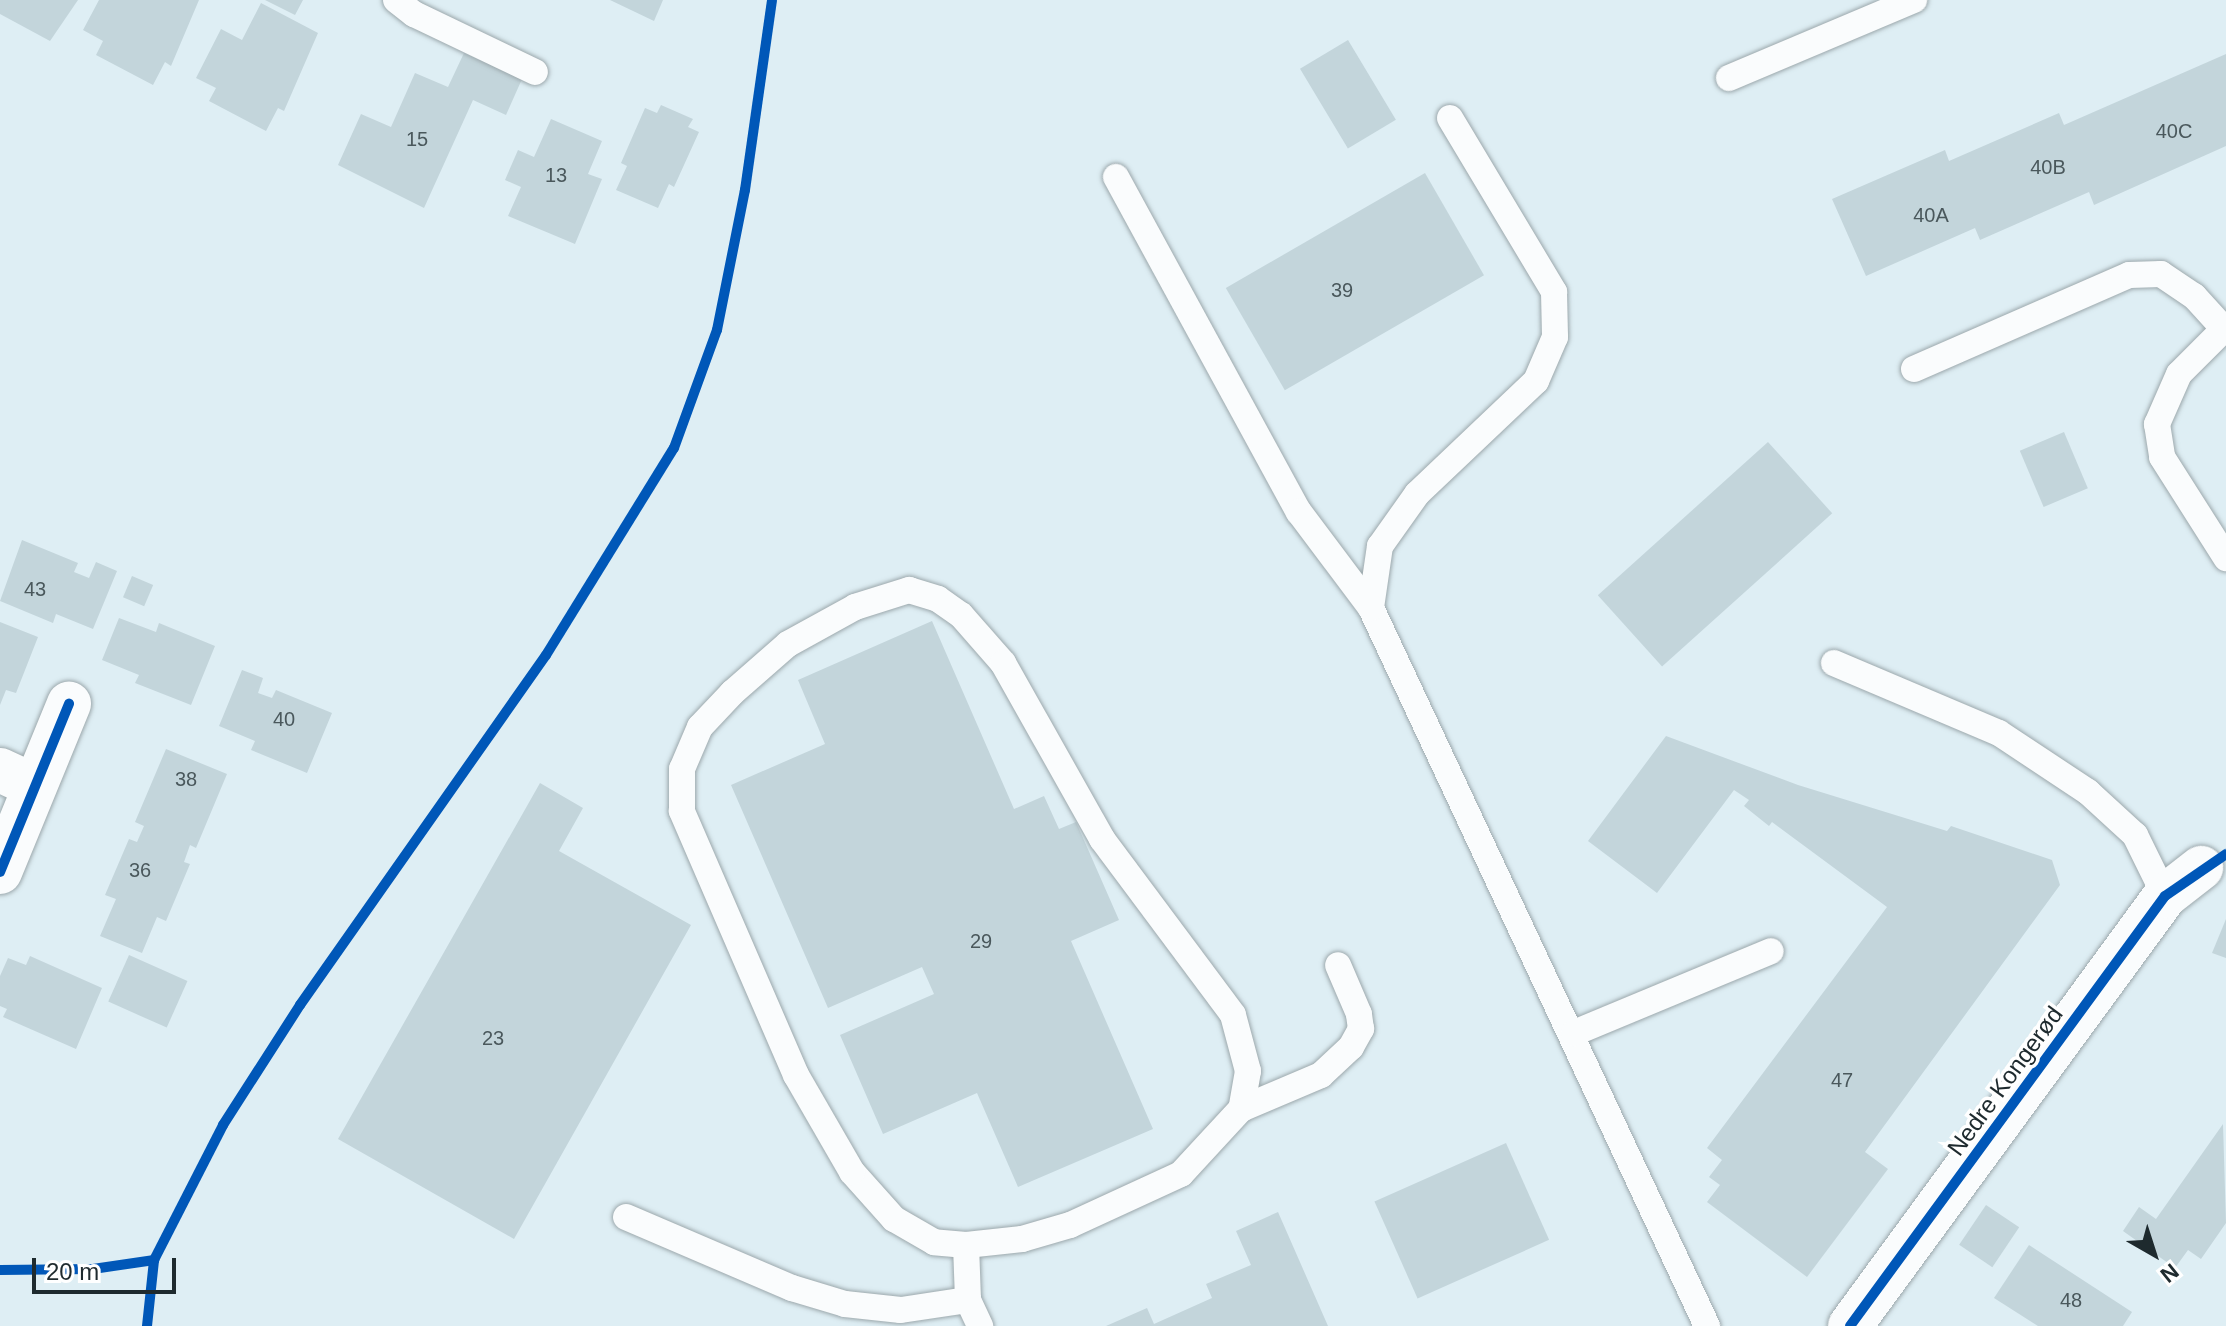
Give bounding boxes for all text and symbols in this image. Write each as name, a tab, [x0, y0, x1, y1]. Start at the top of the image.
house number: 40C	[2156, 119, 2192, 143]
house number: 15	[406, 127, 428, 151]
house number: 40B	[2030, 155, 2066, 179]
house number: 13	[545, 163, 567, 187]
house number: 40A	[1913, 203, 1949, 227]
house number: 39	[1331, 278, 1353, 302]
house number: 43	[24, 577, 46, 601]
house number: 40	[273, 707, 295, 731]
house number: 38	[175, 767, 197, 791]
house number: 36	[129, 858, 151, 882]
house number: 29	[970, 929, 992, 953]
street label: Nedre Kongerød	[1941, 1001, 2069, 1161]
house number: 23	[482, 1026, 504, 1050]
house number: 47	[1831, 1068, 1853, 1092]
north arrow	[2114, 1214, 2194, 1294]
scale bar	[36, 1242, 180, 1292]
text: 20 m	[46, 1258, 99, 1285]
text: N	[2155, 1258, 2183, 1288]
house number: 48	[2060, 1288, 2082, 1312]

